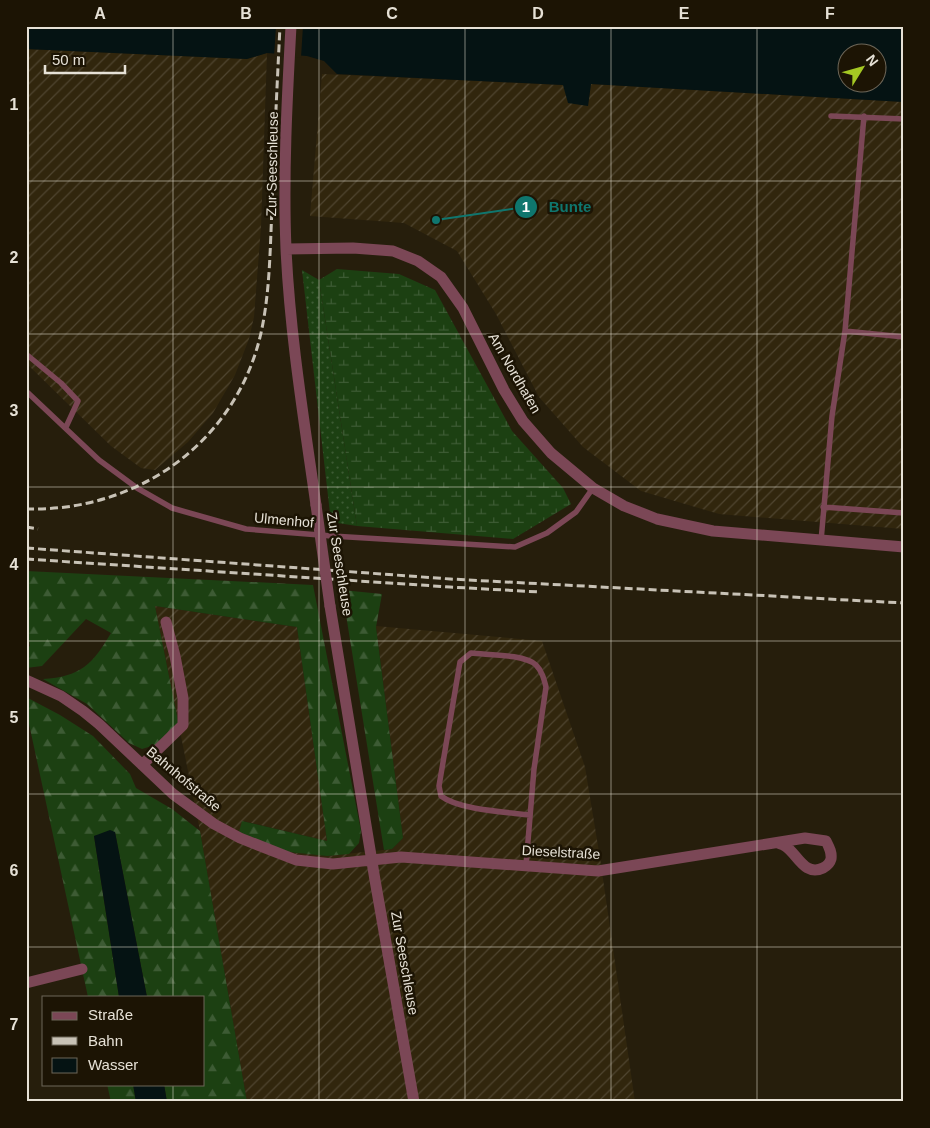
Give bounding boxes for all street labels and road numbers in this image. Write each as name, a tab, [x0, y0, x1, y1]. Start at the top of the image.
street label: Zur Seeschleuse	[263, 111, 281, 217]
street label: Am Nordhafen	[486, 330, 544, 416]
street label: Ulmenhof	[253, 509, 315, 531]
street label: Zur Seeschleuse	[324, 511, 356, 617]
street label: Bahnhofstraße	[144, 743, 224, 815]
street label: Dieselstraße	[521, 842, 601, 862]
street label: Zur Seeschleuse	[388, 910, 422, 1016]

